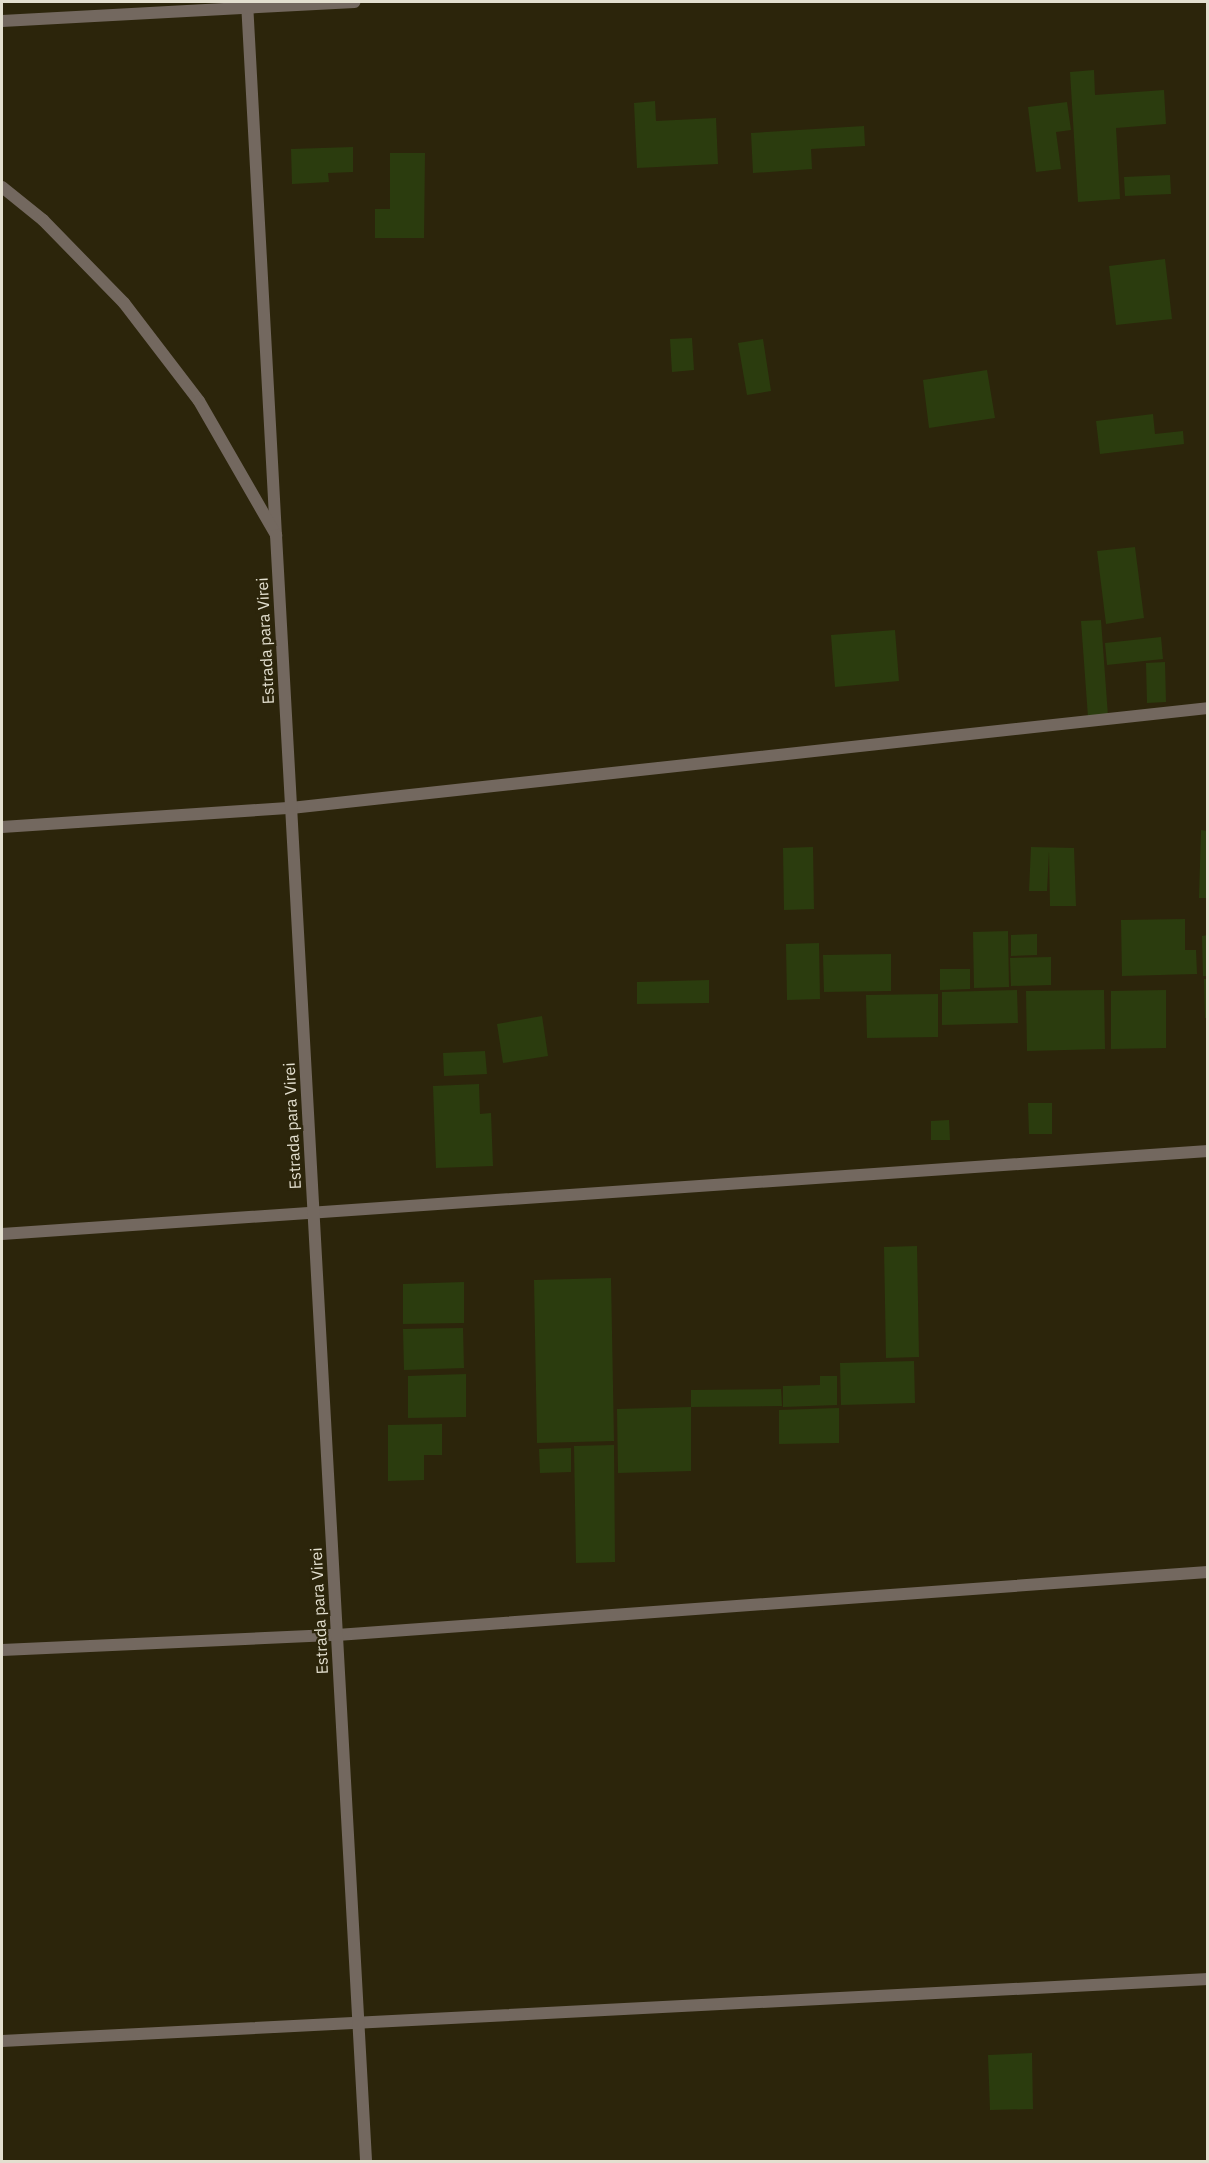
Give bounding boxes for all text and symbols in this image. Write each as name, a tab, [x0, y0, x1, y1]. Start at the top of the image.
street label: Estrada para Virei	[252, 577, 278, 705]
street label: Estrada para Virei	[279, 1062, 305, 1190]
street label: Estrada para Virei	[306, 1547, 332, 1675]

